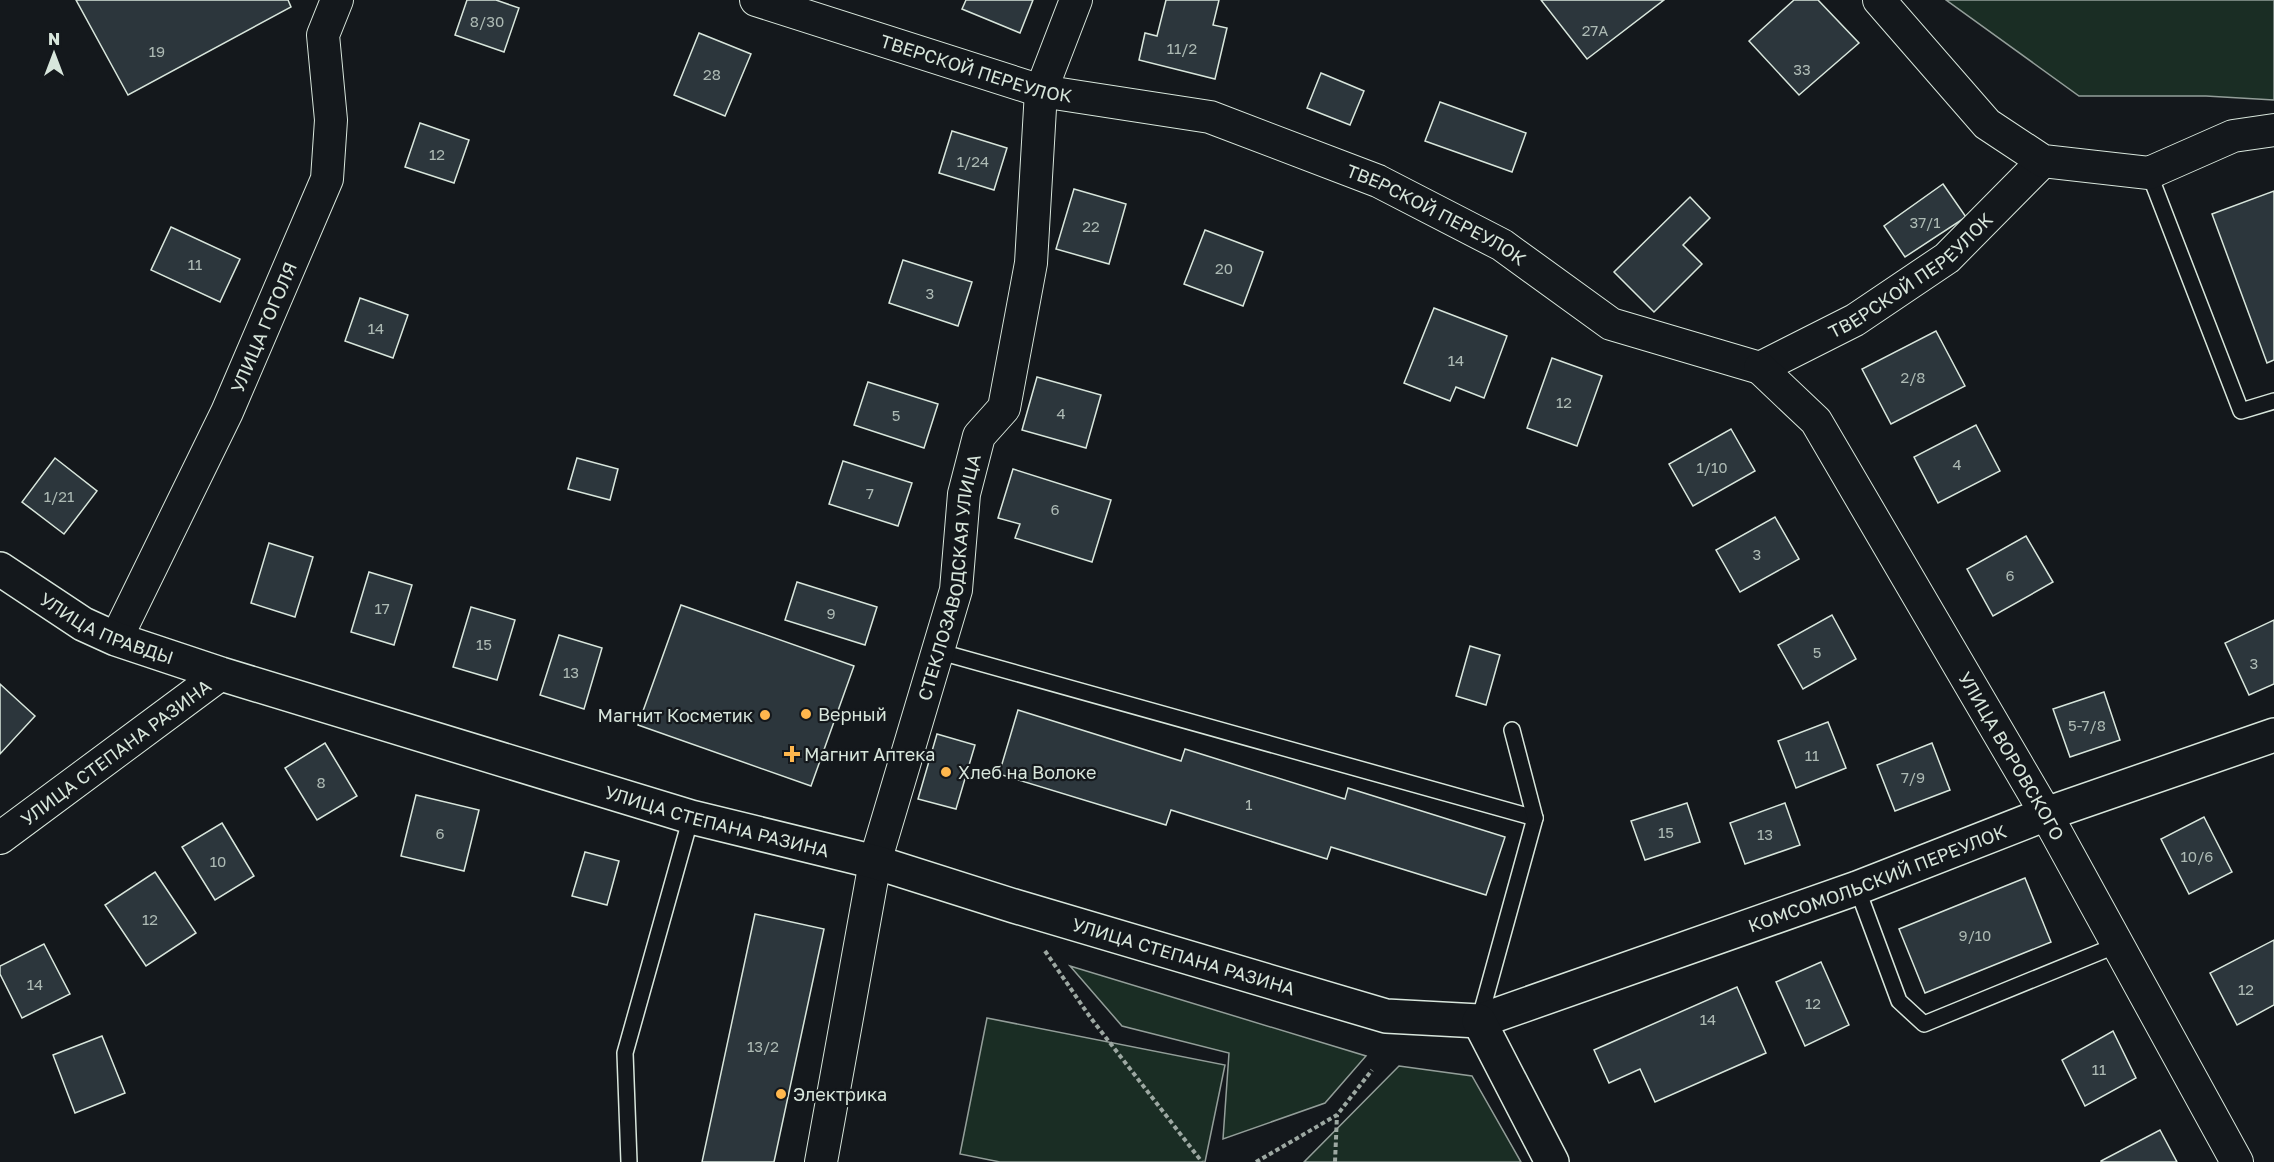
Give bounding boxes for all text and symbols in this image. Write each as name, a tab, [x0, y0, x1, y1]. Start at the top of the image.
house number: 8/30	[470, 12, 504, 30]
house number: 27А	[1582, 21, 1608, 39]
north arrow	[24, 24, 84, 84]
text: N	[48, 29, 60, 49]
street label: ТВЕРСКОЙ ПЕРЕУЛОК	[878, 29, 1074, 107]
house number: 11/2	[1167, 39, 1197, 57]
house number: 19	[149, 42, 165, 60]
house number: 33	[1793, 60, 1811, 78]
house number: 28	[703, 65, 721, 83]
house number: 12	[429, 145, 445, 163]
house number: 1/24	[957, 152, 989, 170]
street label: ТВЕРСКОЙ ПЕРЕУЛОК	[1344, 159, 1531, 270]
street label: ТВЕРСКОЙ ПЕРЕУЛОК	[1825, 207, 1997, 343]
house number: 37/1	[1909, 213, 1941, 231]
house number: 22	[1082, 217, 1100, 235]
house number: 11	[188, 255, 202, 273]
street label: УЛИЦА ГОГОЛЯ	[226, 259, 301, 396]
house number: 20	[1215, 259, 1233, 277]
house number: 3	[926, 284, 934, 302]
house number: 14	[368, 319, 384, 337]
house number: 14	[1448, 351, 1464, 369]
house number: 2/8	[1900, 368, 1926, 386]
house number: 12	[1556, 393, 1572, 411]
house number: 4	[1056, 404, 1066, 422]
house number: 5	[892, 406, 900, 424]
street label: СТЕКЛОЗАВОДСКАЯ УЛИЦА	[913, 451, 985, 703]
house number: 4	[1952, 455, 1962, 473]
house number: 1/10	[1696, 458, 1728, 476]
house number: 7	[866, 484, 874, 502]
house number: 1/21	[44, 487, 74, 505]
house number: 6	[1050, 500, 1060, 518]
house number: 3	[1753, 545, 1761, 563]
house number: 6	[2005, 566, 2015, 584]
street label: УЛИЦА ПРАВДЫ	[36, 588, 176, 668]
house number: 17	[374, 599, 390, 617]
house number: 9	[826, 604, 836, 622]
house number: 15	[476, 635, 492, 653]
house number: 5	[1813, 643, 1821, 661]
house number: 3	[2250, 654, 2258, 672]
house number: 13	[563, 663, 579, 681]
street label: УЛИЦА ВОРОВСКОГО	[1954, 668, 2069, 844]
street label: УЛИЦА СТЕПАНА РАЗИНА	[16, 674, 215, 830]
place label: Верный	[818, 703, 887, 725]
place label: Магнит Косметик	[598, 704, 753, 726]
marker: Верный	[799, 707, 813, 721]
marker: Магнит Косметик	[758, 708, 772, 722]
house number: 5-7/8	[2068, 716, 2106, 734]
place label: Магнит Аптека	[804, 743, 936, 765]
house number: 11	[1805, 746, 1819, 764]
marker: Магнит Аптека	[785, 747, 799, 761]
place label: Хлеб на Волоке	[958, 761, 1097, 783]
marker: Хлеб на Волоке	[939, 765, 953, 779]
house number: 7/9	[1901, 768, 1925, 786]
house number: 8	[316, 773, 326, 791]
street label: УЛИЦА СТЕПАНА РАЗИНА	[602, 780, 831, 861]
house number: 1	[1245, 795, 1253, 813]
street label: КОМСОМОЛЬСКИЙ ПЕРЕУЛОК	[1745, 820, 2010, 936]
house number: 15	[1658, 823, 1674, 841]
house number: 6	[435, 824, 445, 842]
house number: 13	[1757, 825, 1773, 843]
house number: 10/6	[2181, 847, 2213, 865]
house number: 10	[210, 852, 226, 870]
house number: 12	[142, 910, 158, 928]
street label: УЛИЦА СТЕПАНА РАЗИНА	[1070, 913, 1298, 1000]
house number: 9/10	[1959, 926, 1991, 944]
house number: 14	[27, 975, 43, 993]
house number: 12	[2238, 980, 2254, 998]
house number: 12	[1805, 994, 1821, 1012]
house number: 14	[1700, 1010, 1716, 1028]
house number: 13/2	[747, 1037, 779, 1055]
house number: 11	[2092, 1060, 2106, 1078]
place label: Электрика	[793, 1083, 887, 1105]
marker: Электрика	[774, 1087, 788, 1101]

